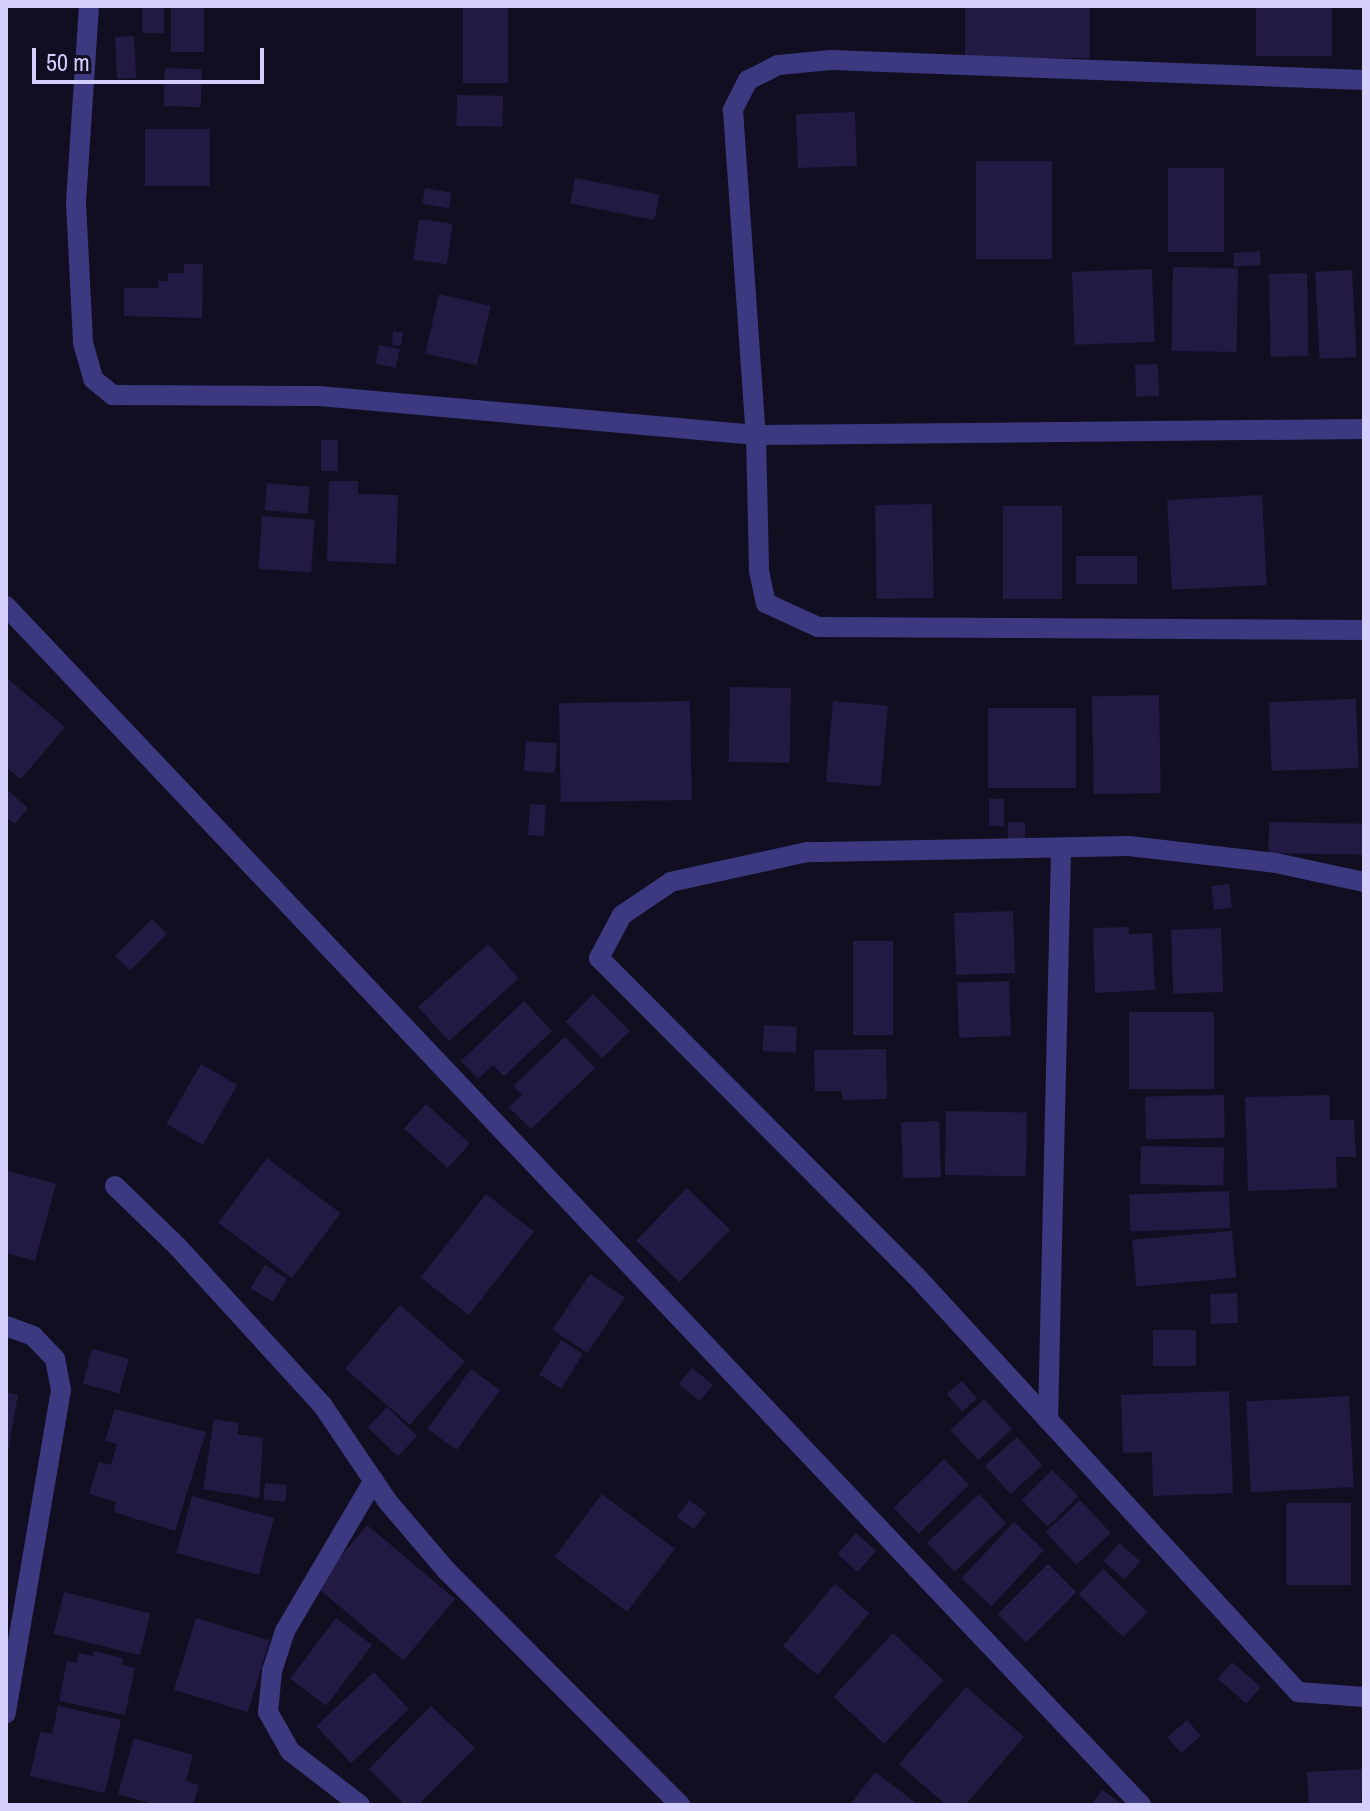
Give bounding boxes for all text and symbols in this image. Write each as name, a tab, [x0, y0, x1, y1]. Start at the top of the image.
scale bar	[36, 32, 268, 82]
text: 50 m	[46, 46, 90, 78]

